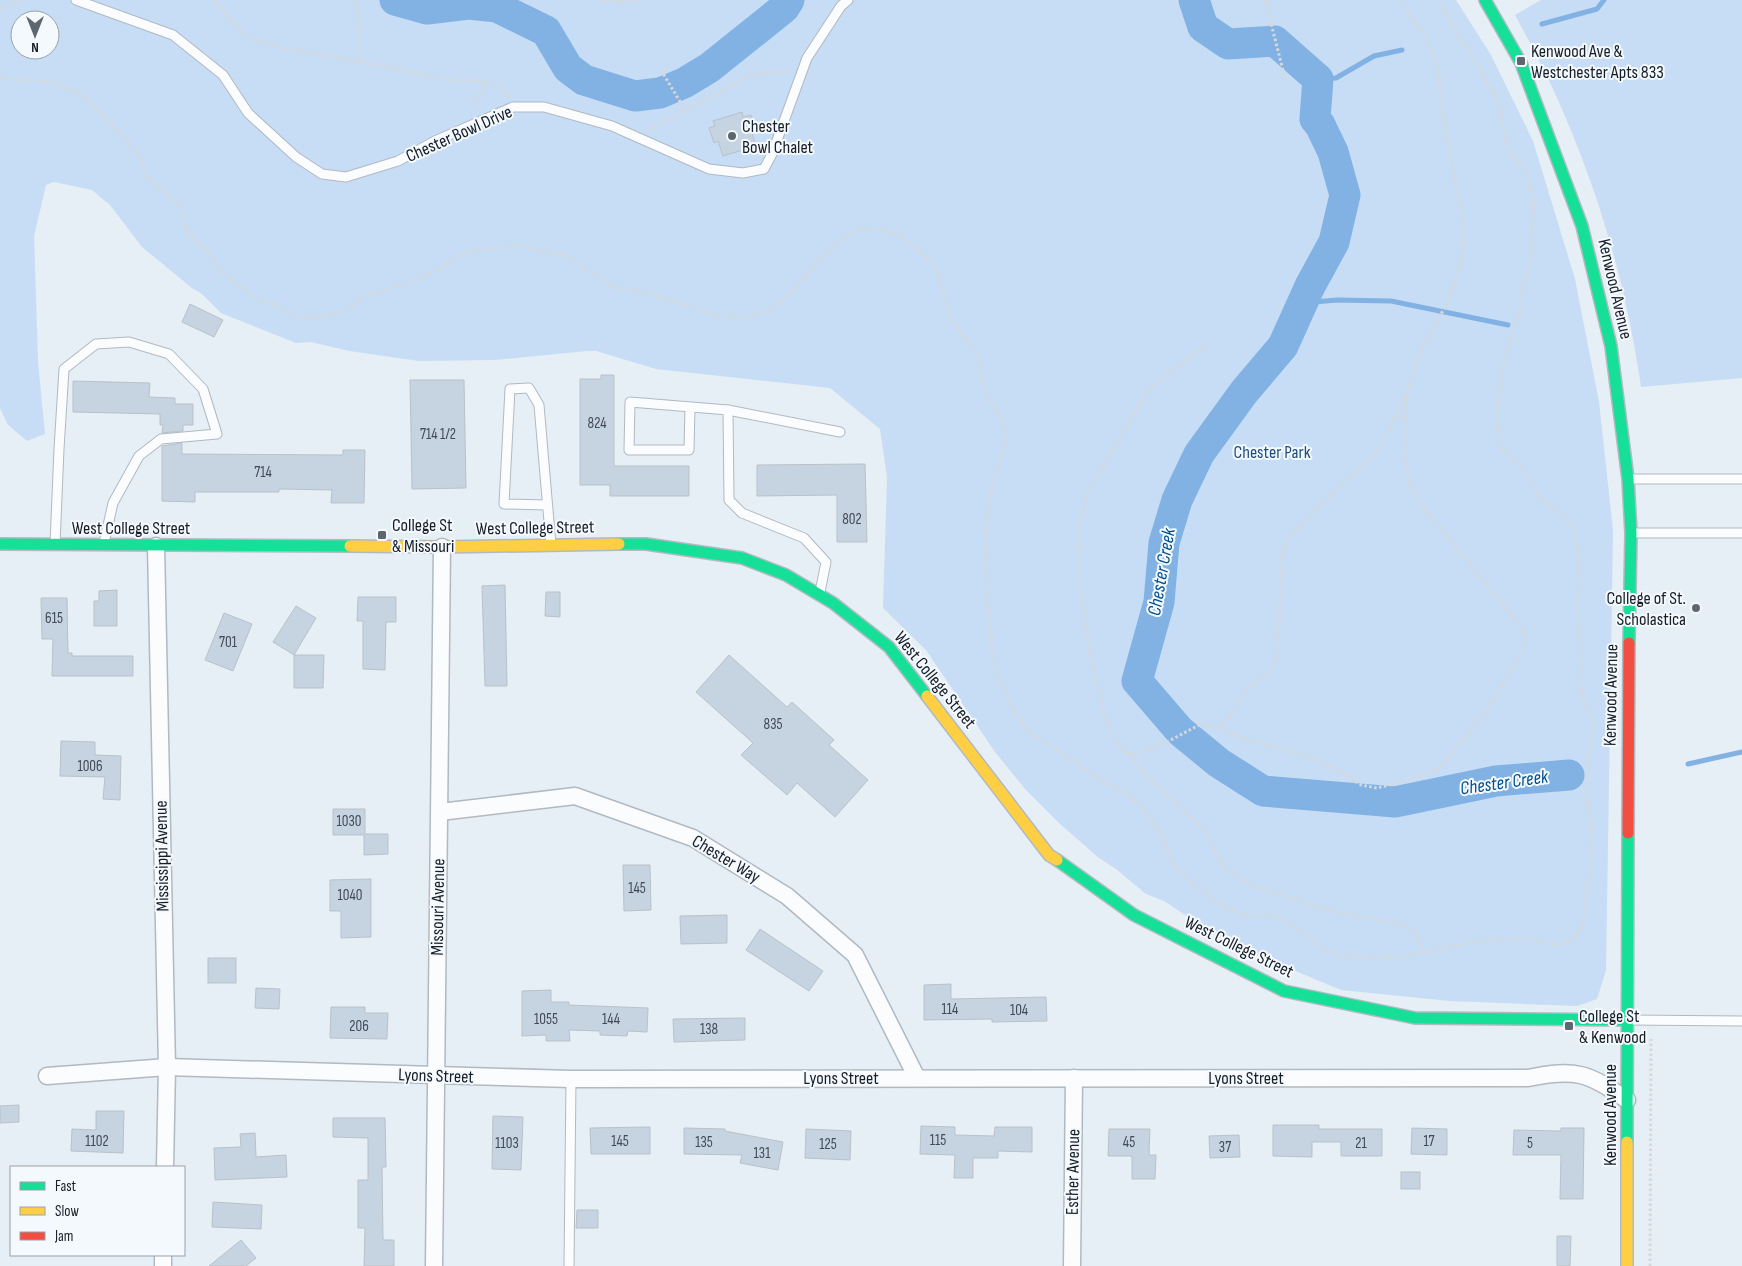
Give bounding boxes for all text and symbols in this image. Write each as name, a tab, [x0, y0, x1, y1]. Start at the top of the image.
north arrow	[10, 10, 60, 60]
text: N	[31, 39, 39, 56]
place label: Kenwood Ave & Westchester Apts 833	[1531, 41, 1664, 83]
marker: Kenwood Ave & Westchester Apts 833	[1515, 55, 1527, 67]
street label: Chester Bowl Drive	[403, 101, 515, 167]
place label: Chester Bowl Chalet	[742, 116, 814, 158]
marker: Chester Bowl Chalet	[726, 130, 738, 142]
street label: Kenwood Avenue	[1593, 237, 1637, 341]
house number: 824	[587, 414, 607, 433]
house number: 714 1/2	[420, 425, 456, 444]
park label: Chester Park	[1233, 442, 1311, 463]
house number: 714	[254, 463, 272, 482]
house number: 802	[842, 510, 862, 529]
place label: College St & Missouri	[392, 515, 454, 557]
street label: West College Street	[476, 516, 595, 540]
street label: West College Street	[72, 518, 191, 539]
water label: Chester Creek	[1143, 526, 1181, 617]
marker: College St & Missouri	[376, 529, 388, 541]
place label: College of St. Scholastica	[1607, 588, 1686, 630]
marker: College of St. Scholastica	[1690, 602, 1702, 614]
house number: 615	[45, 609, 63, 628]
street label: West College Street	[890, 627, 981, 733]
house number: 701	[219, 633, 238, 652]
street label: Kenwood Avenue	[1600, 644, 1622, 746]
house number: 835	[764, 715, 782, 734]
house number: 1006	[77, 757, 103, 776]
water label: Chester Creek	[1459, 765, 1550, 801]
street label: Mississippi Avenue	[151, 800, 173, 912]
house number: 1030	[337, 812, 361, 831]
street label: Chester Way	[688, 830, 764, 888]
street label: Missouri Avenue	[427, 858, 449, 956]
house number: 145	[628, 879, 646, 898]
house number: 1040	[338, 886, 362, 905]
street label: West College Street	[1181, 912, 1297, 983]
house number: 114	[942, 1000, 958, 1019]
house number: 104	[1010, 1001, 1028, 1020]
place label: College St & Kenwood	[1579, 1006, 1646, 1048]
house number: 1055	[534, 1010, 558, 1029]
house number: 144	[602, 1010, 620, 1029]
house number: 206	[349, 1017, 369, 1036]
house number: 138	[700, 1020, 718, 1039]
marker: College St & Kenwood	[1563, 1020, 1575, 1032]
street label: Lyons Street	[398, 1064, 475, 1088]
street label: Kenwood Avenue	[1600, 1064, 1621, 1166]
street label: Lyons Street	[803, 1068, 879, 1089]
street label: Lyons Street	[1208, 1068, 1284, 1089]
street label: Esther Avenue	[1062, 1129, 1084, 1215]
house number: 115	[930, 1131, 946, 1150]
house number: 1102	[85, 1132, 109, 1151]
house number: 145	[611, 1132, 629, 1151]
house number: 17	[1423, 1132, 1435, 1151]
house number: 135	[695, 1133, 713, 1152]
house number: 45	[1123, 1133, 1135, 1152]
house number: 1103	[495, 1134, 519, 1153]
house number: 21	[1355, 1134, 1367, 1153]
house number: 5	[1527, 1134, 1533, 1153]
house number: 125	[819, 1135, 837, 1154]
house number: 37	[1219, 1138, 1231, 1157]
house number: 131	[754, 1144, 771, 1163]
legend	[10, 1166, 185, 1256]
text: Fast	[55, 1177, 77, 1196]
text: Slow	[55, 1202, 79, 1221]
text: Jam	[54, 1227, 73, 1246]

